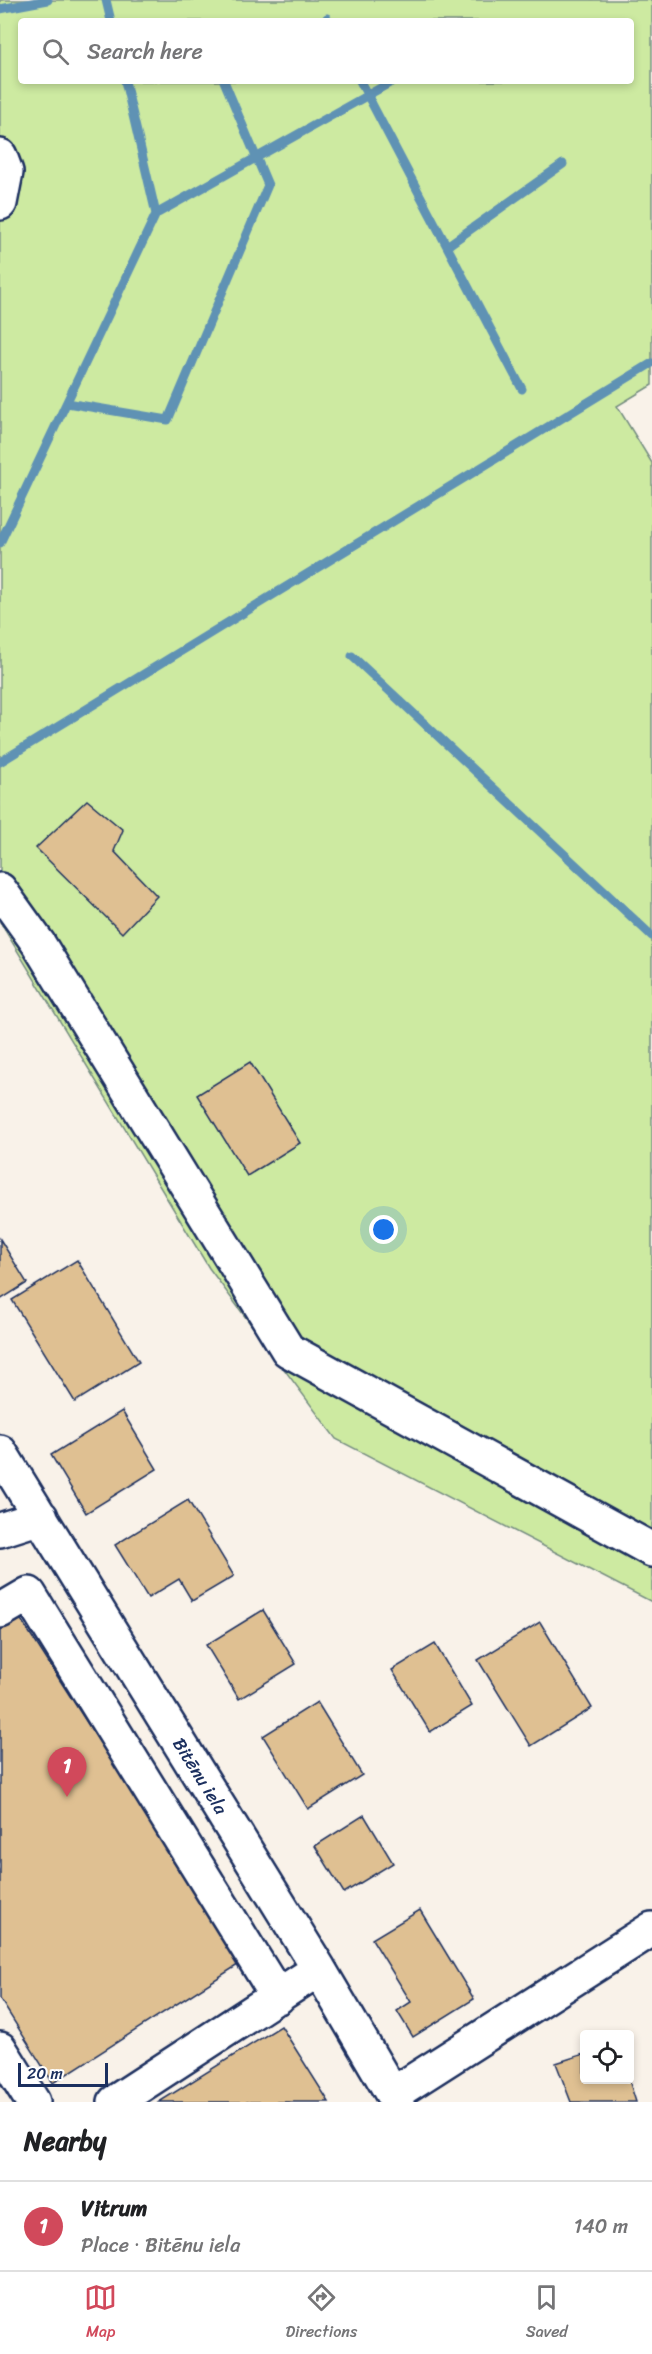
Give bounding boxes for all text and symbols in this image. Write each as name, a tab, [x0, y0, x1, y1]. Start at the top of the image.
search box	[18, 18, 634, 84]
text: Search here	[87, 32, 203, 71]
icon: search	[39, 35, 72, 68]
your location	[369, 1215, 398, 1244]
street label: Bitēnu iela	[164, 1731, 237, 1822]
pin: 1	[48, 1748, 86, 1797]
map controls	[580, 2030, 634, 2084]
button: locate	[580, 2030, 634, 2084]
text: 20 m	[27, 2059, 63, 2088]
scale bar	[18, 2060, 108, 2088]
text: Nearby	[24, 2118, 106, 2164]
text: Vitrum	[81, 2189, 147, 2228]
text: 1	[39, 2209, 48, 2244]
text: 140 m	[574, 2209, 628, 2244]
text: Place · Bitēnu iela	[81, 2228, 240, 2263]
tab: Map	[84, 2281, 117, 2346]
tab: Directions	[286, 2281, 357, 2346]
tab: Saved	[526, 2281, 568, 2346]

